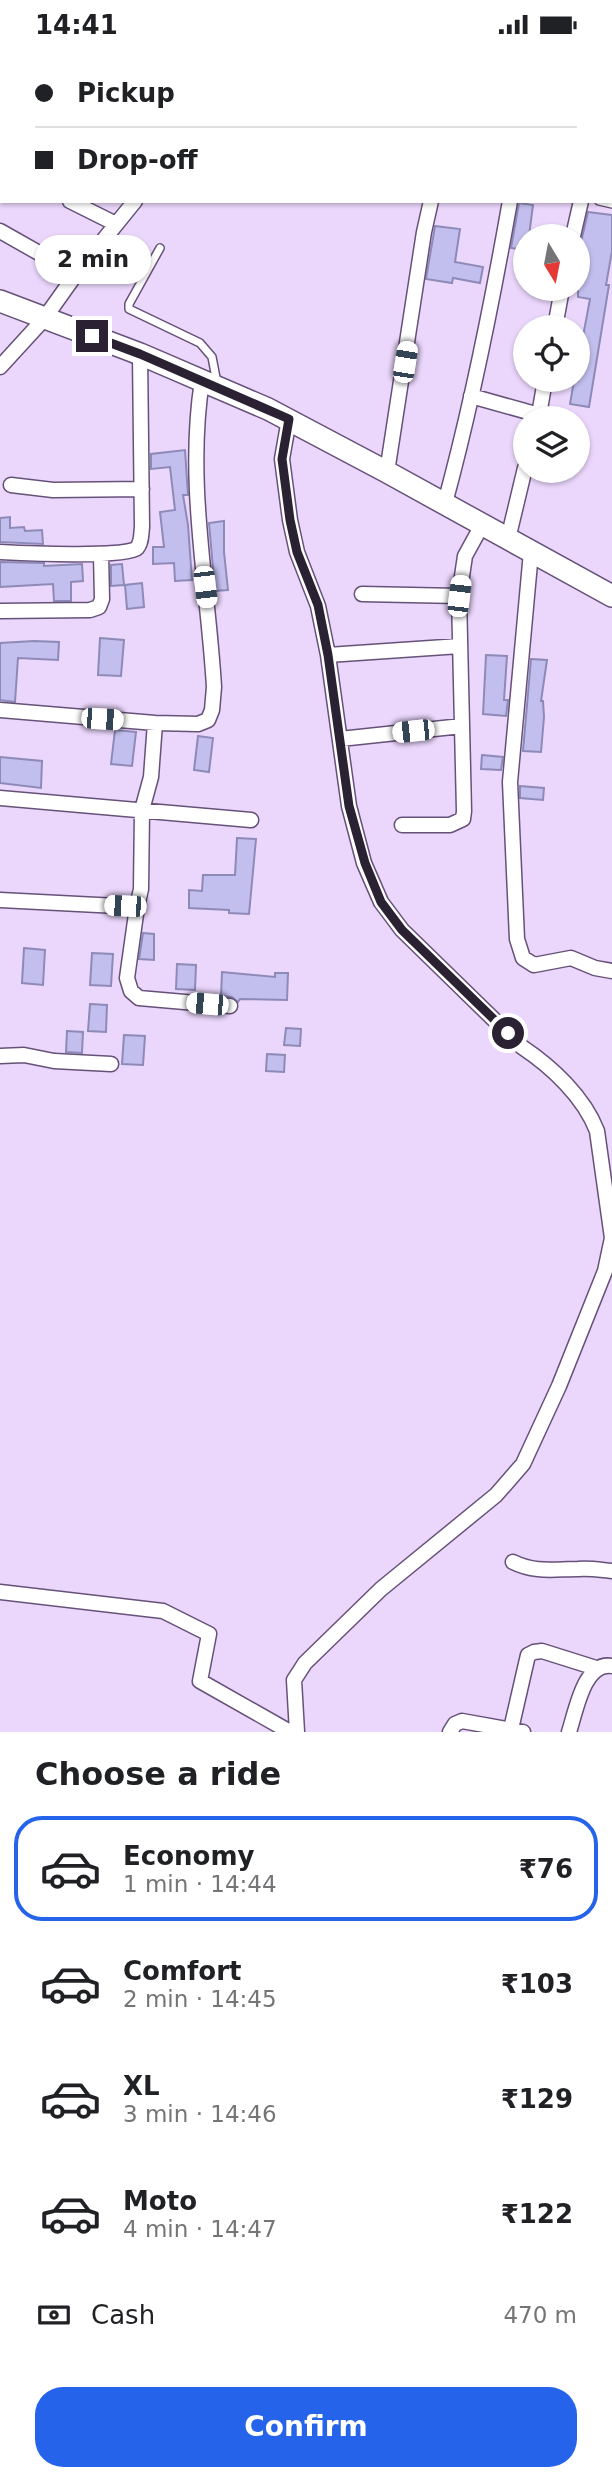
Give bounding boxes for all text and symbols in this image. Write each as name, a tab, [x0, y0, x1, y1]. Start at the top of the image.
text: 14:41	[35, 10, 118, 40]
text: Pickup	[77, 78, 175, 108]
text: Drop-off	[77, 145, 198, 175]
north arrow	[513, 224, 590, 301]
map controls	[513, 224, 590, 483]
callout: 2 min	[34, 235, 150, 283]
text: 2 min	[57, 246, 129, 272]
button: locate	[513, 315, 590, 392]
route end	[76, 320, 108, 352]
car	[392, 340, 419, 384]
button: layers	[513, 406, 590, 483]
car	[193, 565, 218, 609]
car	[447, 574, 472, 618]
car	[81, 707, 124, 731]
car	[392, 718, 435, 744]
car	[104, 895, 147, 917]
car	[186, 992, 229, 1016]
route start	[492, 1017, 524, 1049]
text: Choose a ride	[35, 1755, 281, 1793]
icon: car	[39, 1837, 102, 1900]
text: Economy	[123, 1841, 254, 1871]
text: ₹76	[519, 1854, 573, 1884]
text: 1 min · 14:44	[123, 1871, 277, 1897]
icon: car	[39, 1952, 102, 2015]
text: Comfort	[123, 1956, 241, 1986]
text: ₹103	[501, 1969, 573, 1999]
text: 2 min · 14:45	[123, 1986, 277, 2012]
icon: car	[39, 2067, 102, 2130]
text: XL	[123, 2071, 160, 2101]
text: ₹129	[501, 2084, 573, 2114]
text: 3 min · 14:46	[123, 2101, 277, 2127]
icon: car	[39, 2182, 102, 2245]
text: Moto	[123, 2186, 197, 2216]
text: ₹122	[501, 2199, 573, 2229]
text: 4 min · 14:47	[123, 2216, 277, 2242]
icon: cash	[35, 2296, 73, 2334]
text: Cash	[91, 2300, 155, 2330]
text: 470 m	[503, 2302, 577, 2328]
button: Confirm	[35, 2387, 577, 2467]

